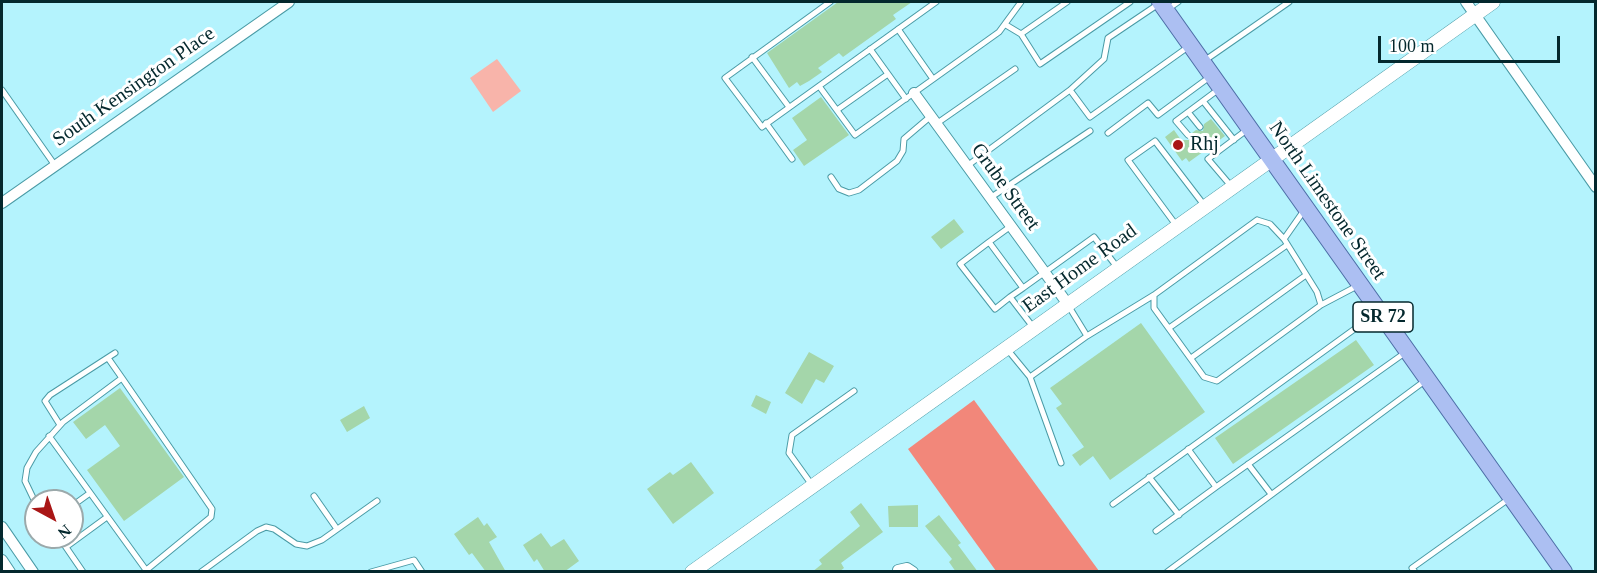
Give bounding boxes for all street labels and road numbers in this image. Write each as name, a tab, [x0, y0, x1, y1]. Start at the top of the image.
street label: South Kensington Place	[48, 22, 220, 152]
street label: North Limestone Street	[1263, 117, 1391, 285]
street label: Grube Street	[965, 139, 1045, 235]
street label: East Home Road	[1018, 219, 1142, 319]
road number: SR 72	[1353, 302, 1413, 332]

